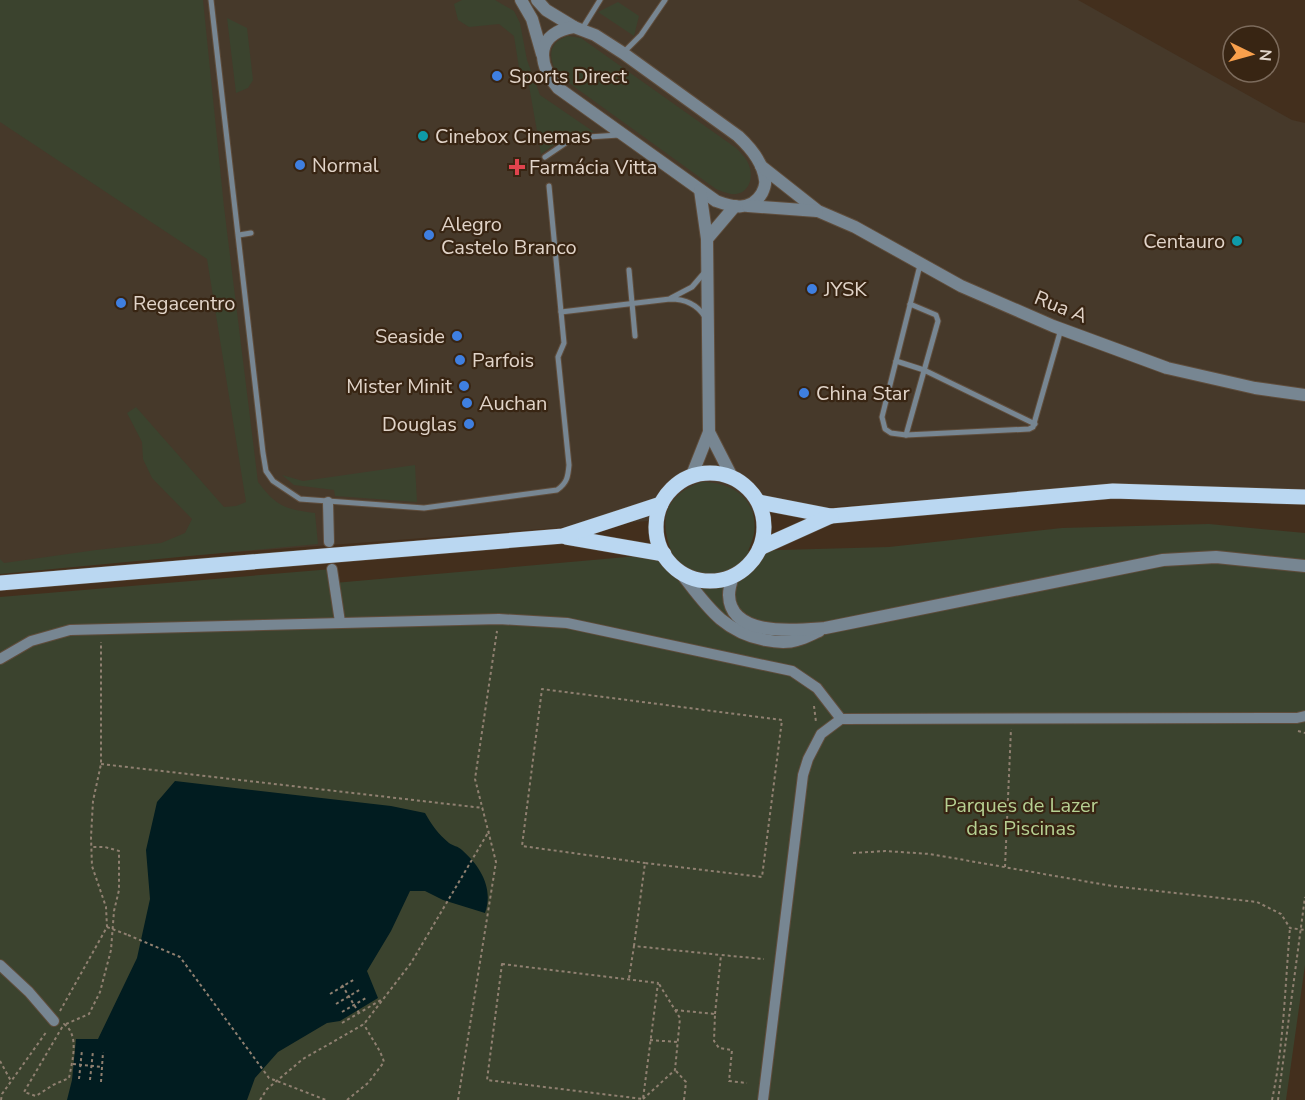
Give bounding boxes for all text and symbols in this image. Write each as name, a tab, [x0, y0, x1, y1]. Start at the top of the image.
north arrow	[1221, 24, 1281, 84]
text: N	[1253, 48, 1276, 62]
place label: Sports Direct	[509, 63, 628, 90]
marker: Sports Direct	[490, 69, 504, 83]
place label: Cinebox Cinemas	[435, 123, 591, 150]
marker: Cinebox Cinemas	[416, 129, 430, 143]
place label: Normal	[312, 152, 379, 179]
place label: Farmácia Vitta	[529, 154, 657, 181]
marker: Normal	[293, 158, 307, 172]
marker: Farmácia Vitta	[510, 160, 524, 174]
place label: Alegro Castelo Branco	[441, 211, 577, 261]
marker: Alegro Castelo Branco	[422, 228, 436, 242]
place label: Centauro	[1143, 228, 1225, 255]
marker: Centauro	[1230, 234, 1244, 248]
place label: JYSK	[823, 276, 867, 303]
marker: JYSK	[805, 282, 819, 296]
street label: Rua A	[1030, 284, 1092, 330]
place label: Regacentro	[133, 290, 235, 317]
marker: Regacentro	[114, 296, 128, 310]
place label: Seaside	[375, 323, 445, 350]
marker: Seaside	[450, 329, 464, 343]
place label: Parfois	[472, 347, 534, 374]
marker: Parfois	[453, 353, 467, 367]
place label: Mister Minit	[346, 373, 453, 400]
marker: Mister Minit	[457, 379, 471, 393]
place label: China Star	[816, 380, 910, 407]
marker: China Star	[797, 386, 811, 400]
place label: Auchan	[479, 390, 547, 417]
marker: Auchan	[460, 396, 474, 410]
place label: Douglas	[382, 411, 457, 438]
marker: Douglas	[462, 417, 476, 431]
park label: Parques de Lazer das Piscinas	[944, 792, 1098, 842]

